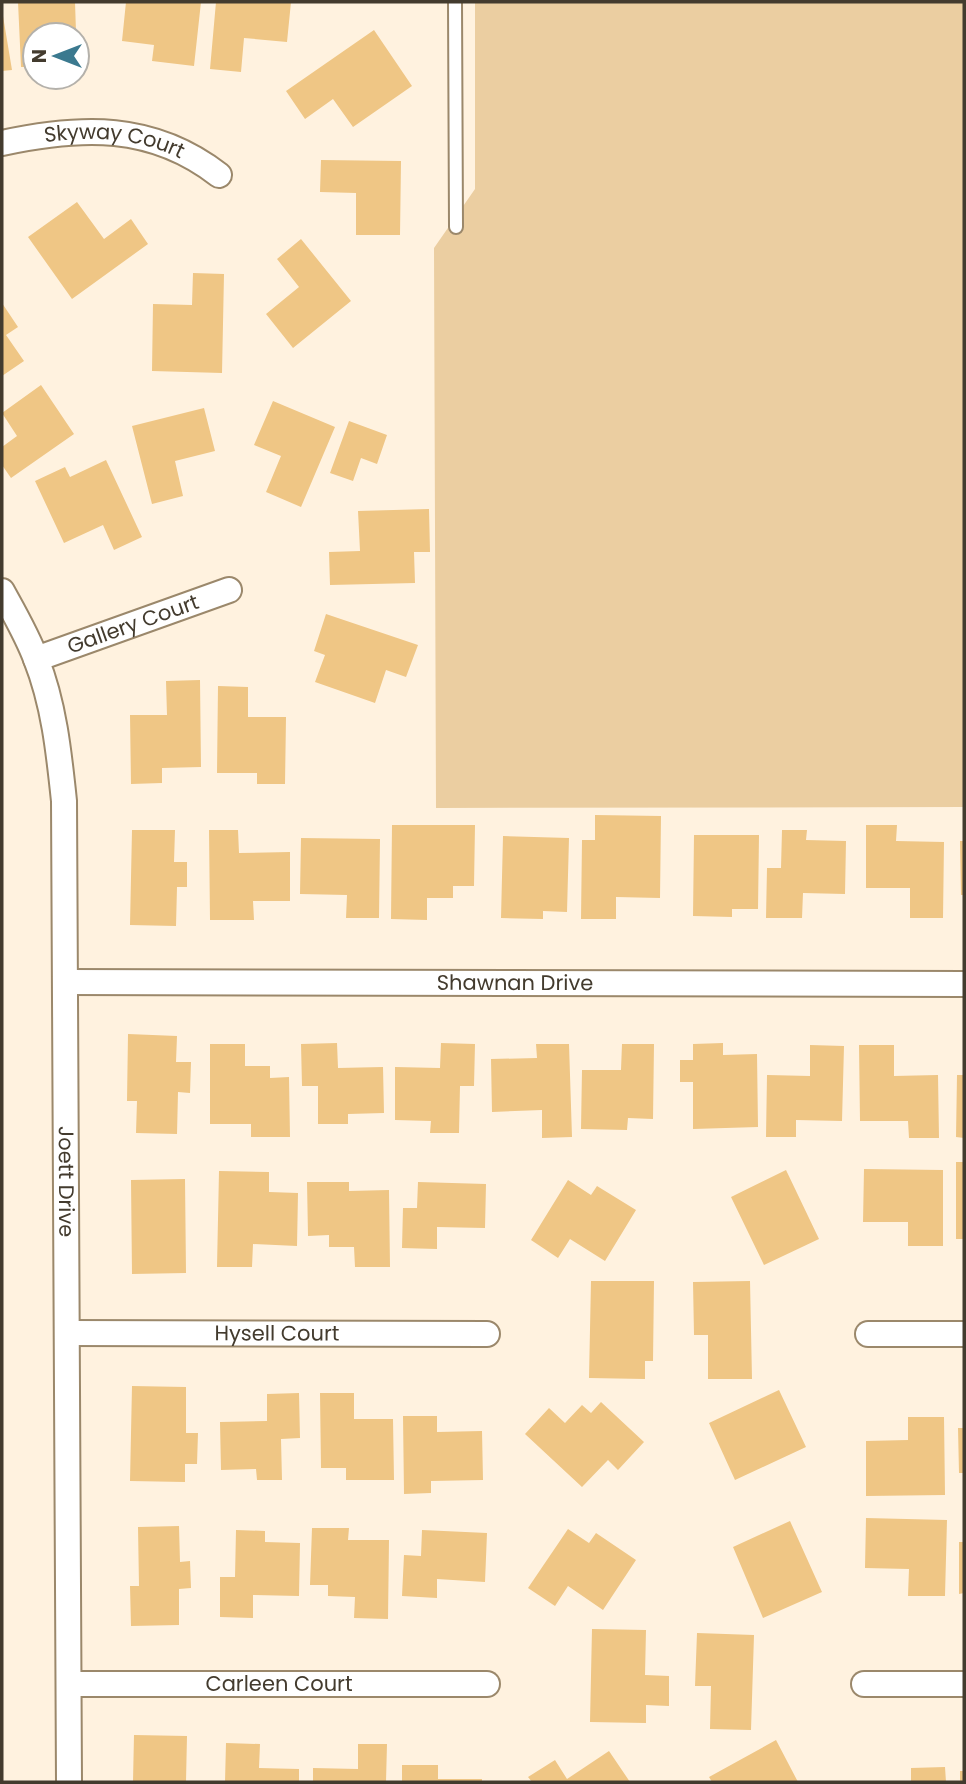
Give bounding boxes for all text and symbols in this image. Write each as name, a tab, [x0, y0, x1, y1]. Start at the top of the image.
north arrow	[21, 21, 91, 91]
text: N	[26, 49, 53, 63]
street label: Skyway Court	[42, 117, 190, 165]
street label: Gallery Court	[63, 587, 203, 661]
street label: Shawnan Drive	[437, 968, 593, 997]
street label: Joett Drive	[52, 1126, 81, 1237]
street label: Hysell Court	[214, 1318, 340, 1348]
street label: Carleen Court	[205, 1669, 353, 1698]

